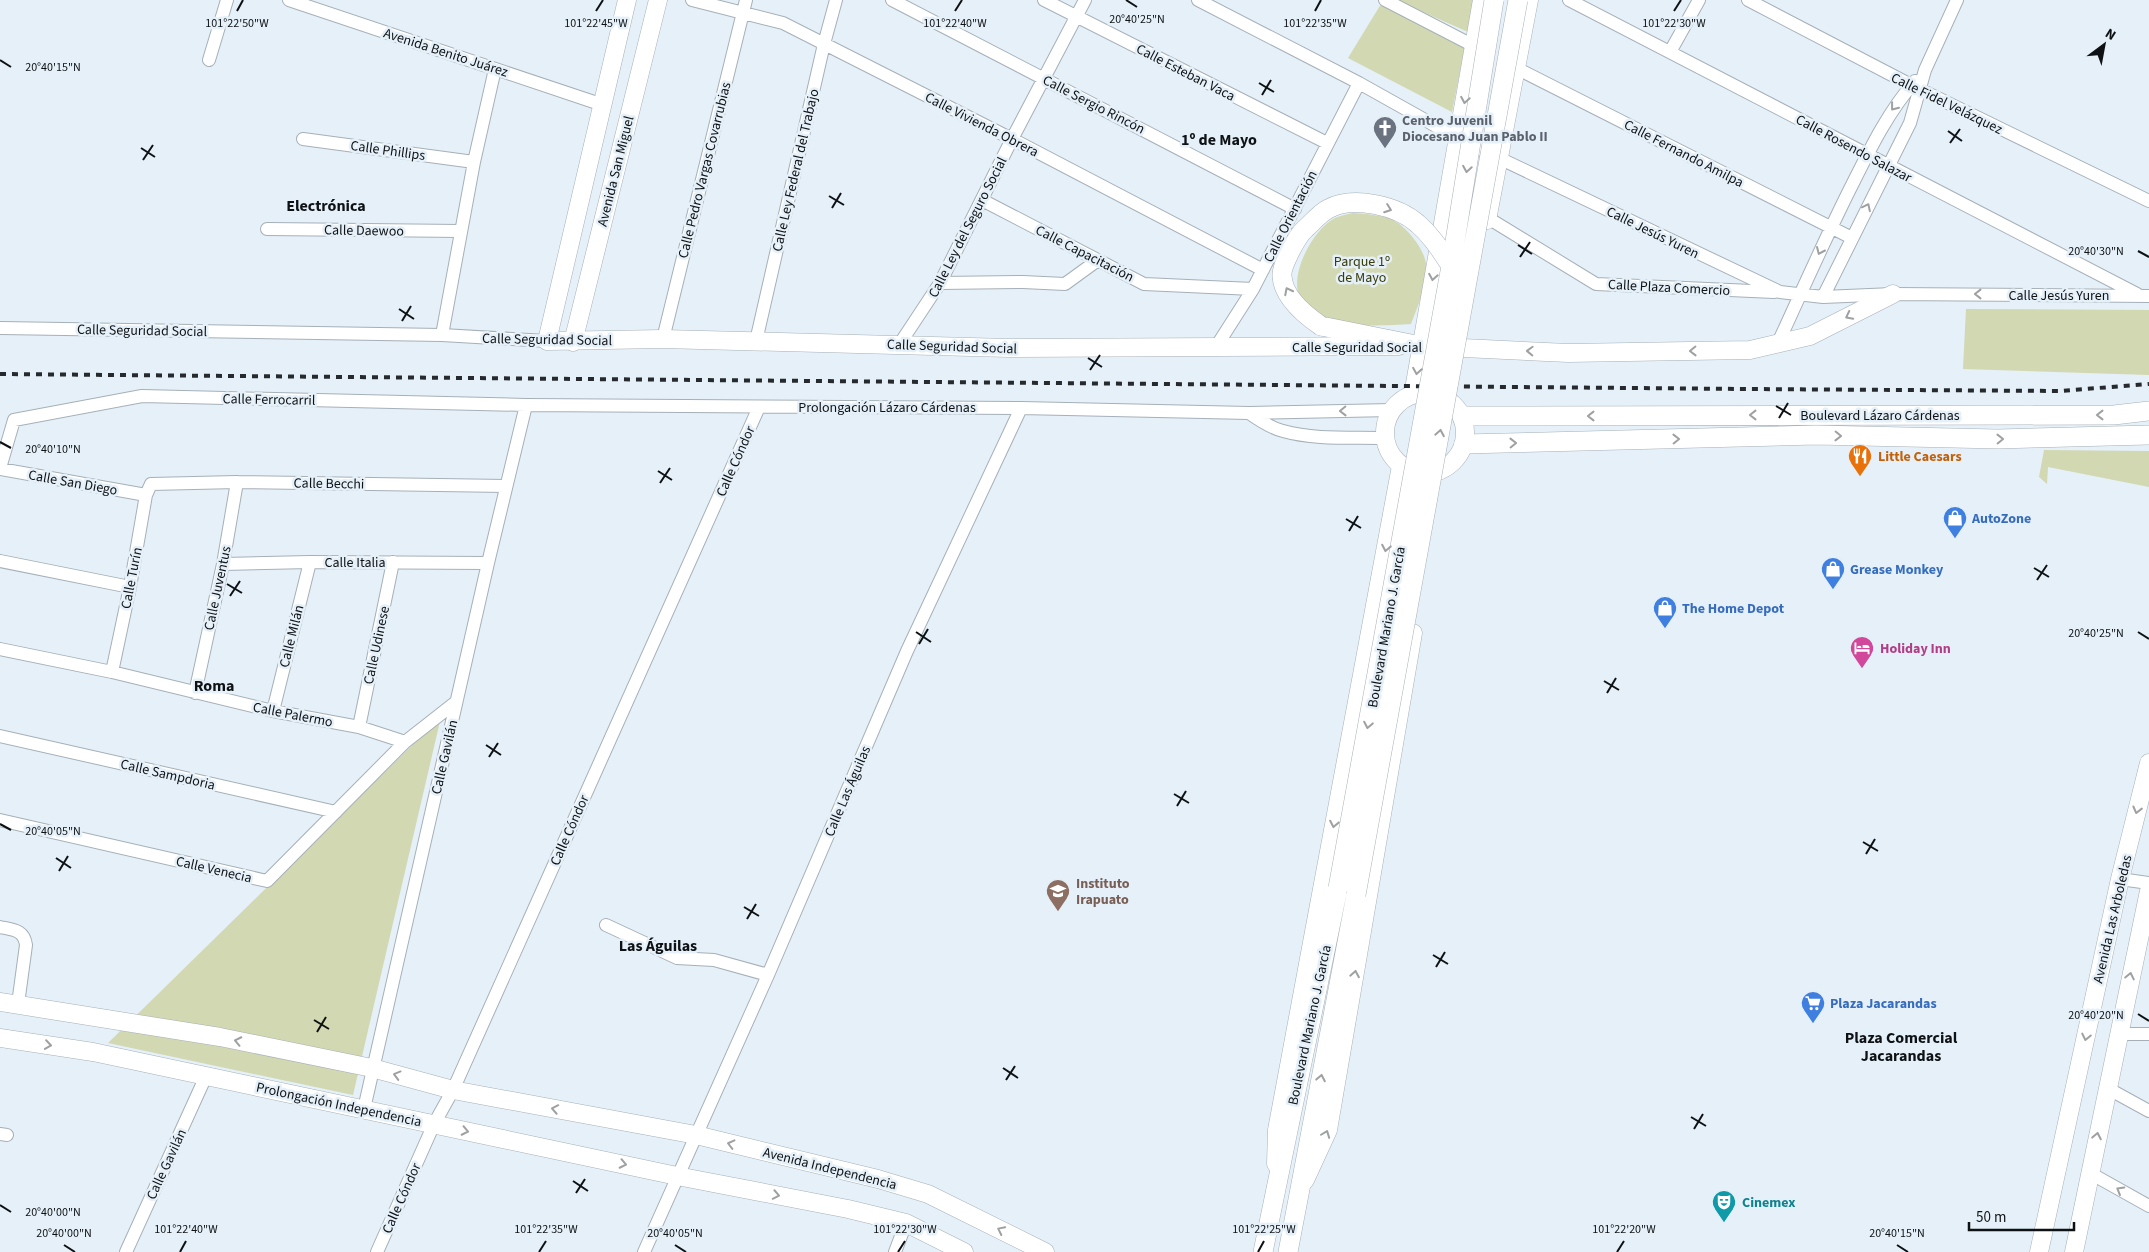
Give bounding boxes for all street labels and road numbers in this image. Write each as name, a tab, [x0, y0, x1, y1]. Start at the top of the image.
street label: Avenida Benito Juárez	[381, 23, 511, 83]
street label: Calle Esteban Vaca	[1133, 39, 1239, 106]
street label: Calle Fidel Velázquez	[1887, 68, 2006, 140]
street label: Calle Sergio Rincón	[1039, 70, 1148, 139]
street label: Calle Pedro Vargas Covarrubias	[673, 80, 737, 260]
street label: Calle Ley Federal del Trabajo	[768, 87, 824, 254]
street label: Calle Vivienda Obrera	[921, 88, 1042, 162]
street label: Calle Rosendo Salazar	[1792, 110, 1915, 188]
street label: Avenida San Miguel	[593, 113, 639, 229]
street label: Calle Fernando Amilpa	[1620, 115, 1747, 193]
street label: Calle Phillips	[349, 136, 427, 166]
street label: Calle Ley del Seguro Social	[924, 153, 1012, 301]
street label: Calle Orientación	[1259, 167, 1323, 266]
street label: Calle Jesús Yuren	[1603, 202, 1702, 264]
street label: Calle Daewoo	[324, 220, 404, 242]
street label: Calle Capacitación	[1032, 220, 1137, 287]
street label: Calle Plaza Comercio	[1607, 275, 1731, 301]
street label: Calle Jesús Yuren	[2009, 286, 2109, 306]
street label: Calle Seguridad Social	[77, 320, 208, 342]
street label: Calle Seguridad Social	[482, 329, 613, 351]
street label: Calle Seguridad Social	[887, 335, 1018, 359]
street label: Calle Seguridad Social	[1292, 338, 1422, 358]
street label: Calle Ferrocarril	[222, 389, 316, 411]
street label: Prolongación Lázaro Cárdenas	[798, 398, 976, 418]
street label: Boulevard Lázaro Cárdenas	[1800, 406, 1960, 426]
street label: Calle Cóndor	[711, 423, 760, 500]
street label: Calle San Diego	[27, 465, 119, 501]
street label: Calle Becchi	[293, 473, 364, 495]
street label: Calle Juventus	[199, 544, 237, 632]
street label: Boulevard Mariano J. García	[1363, 545, 1411, 709]
street label: Calle Turín	[116, 546, 148, 611]
street label: Calle Italia	[324, 553, 386, 573]
street label: Calle Milán	[275, 603, 309, 670]
street label: Calle Udinese	[359, 604, 395, 686]
street label: Calle Palermo	[251, 697, 334, 733]
street label: Calle Gavilán	[427, 718, 463, 796]
street label: Calle Las Águilas	[820, 743, 876, 840]
street label: Calle Sampdoria	[118, 754, 217, 796]
street label: Calle Cóndor	[545, 792, 594, 869]
street label: Calle Venecia	[174, 852, 254, 888]
street label: Avenida Las Arboledas	[2088, 853, 2138, 985]
street label: Boulevard Mariano J. García	[1283, 943, 1337, 1107]
street label: Prolongación Independencia	[254, 1078, 423, 1132]
street label: Calle Gavilán	[142, 1126, 192, 1203]
street label: Avenida Independencia	[761, 1143, 899, 1195]
street label: Calle Cóndor	[377, 1160, 426, 1237]

